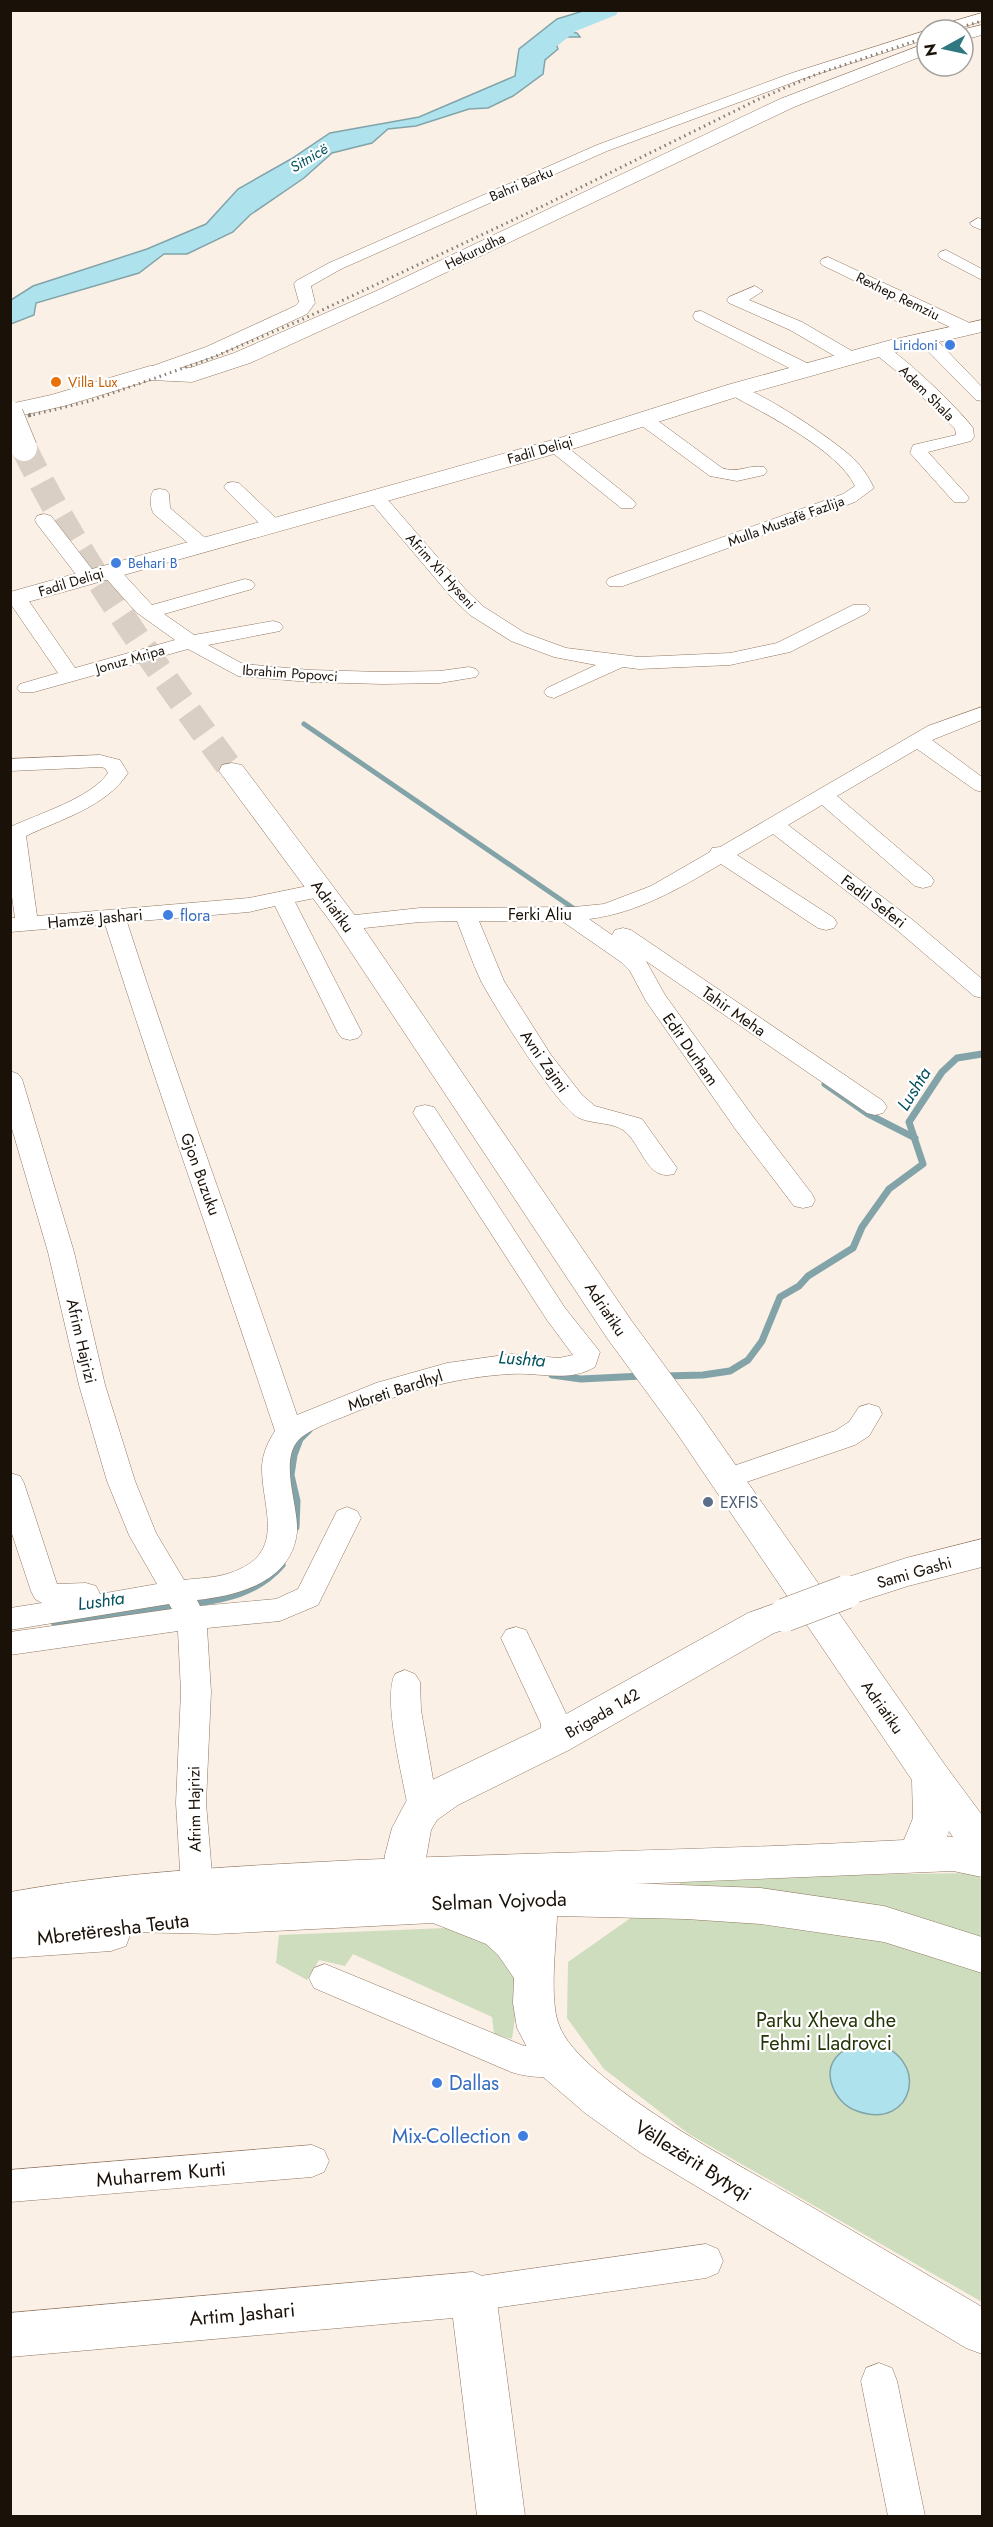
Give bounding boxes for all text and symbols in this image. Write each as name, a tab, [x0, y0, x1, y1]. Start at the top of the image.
north arrow	[915, 18, 975, 78]
text: N	[918, 42, 943, 58]
water label: Sitnicë	[286, 138, 333, 178]
street label: Bahri Barku	[486, 162, 556, 206]
street label: Hekurudha	[441, 228, 509, 274]
street label: Rexhep Remziu	[853, 267, 943, 325]
place label: Liridoni	[893, 335, 938, 355]
marker: Liridoni	[943, 338, 957, 352]
street label: Adem Shala	[895, 361, 959, 425]
place label: Villa Lux	[68, 372, 118, 392]
marker: Villa Lux	[49, 375, 63, 389]
street label: Fadil Deliqi	[505, 431, 575, 469]
street label: Mulla Mustafë Fazlija	[725, 491, 847, 551]
street label: Afrim Xh Hyseni	[401, 529, 481, 613]
place label: Behari B	[128, 553, 178, 573]
marker: Behari B	[109, 556, 123, 570]
street label: Fadil Deliqi	[36, 563, 106, 601]
street label: Jonuz Mripa	[91, 640, 167, 679]
street label: Ibrahim Popovci	[242, 660, 338, 686]
street label: Fadil Seferi	[836, 869, 911, 934]
street label: Adriatiku	[306, 875, 360, 937]
street label: Hamzë Jashari	[46, 903, 144, 934]
street label: Ferki Aliu	[508, 903, 572, 926]
place label: flora	[180, 904, 210, 927]
marker: flora	[161, 908, 175, 922]
street label: Tahir Meha	[697, 981, 770, 1042]
street label: Edit Durham	[657, 1008, 724, 1090]
street label: Avni Zajmi	[515, 1026, 574, 1097]
water label: Lushta	[891, 1062, 938, 1116]
street label: Gjon Buzuku	[175, 1130, 226, 1219]
street label: Adriatiku	[579, 1278, 632, 1341]
street label: Afrim Hajrizi	[61, 1296, 102, 1386]
water label: Lushta	[498, 1344, 546, 1374]
street label: Mbreti Bardhyl	[345, 1364, 446, 1417]
place label: EXFIS	[720, 1491, 759, 1514]
marker: EXFIS	[701, 1495, 715, 1509]
street label: Sami Gashi	[874, 1551, 954, 1594]
water label: Lushta	[76, 1585, 126, 1617]
street label: Adriatiku	[856, 1676, 909, 1739]
street label: Brigada 142	[561, 1683, 644, 1744]
street label: Afrim Hajrizi	[182, 1766, 207, 1852]
street label: Selman Vojvoda	[431, 1885, 567, 1918]
street label: Mbretëresha Teuta	[35, 1906, 191, 1953]
park label: Parku Xheva dhe Fehmi Lladrovci	[756, 2006, 896, 2058]
place label: Dallas	[449, 2069, 499, 2098]
marker: Dallas	[430, 2076, 444, 2090]
street label: Vëllezërit Bytyqi	[629, 2113, 757, 2208]
place label: Mix-Collection	[392, 2122, 511, 2151]
marker: Mix-Collection	[516, 2129, 530, 2143]
street label: Muharrem Kurti	[95, 2154, 227, 2195]
street label: Artim Jashari	[188, 2295, 296, 2334]

